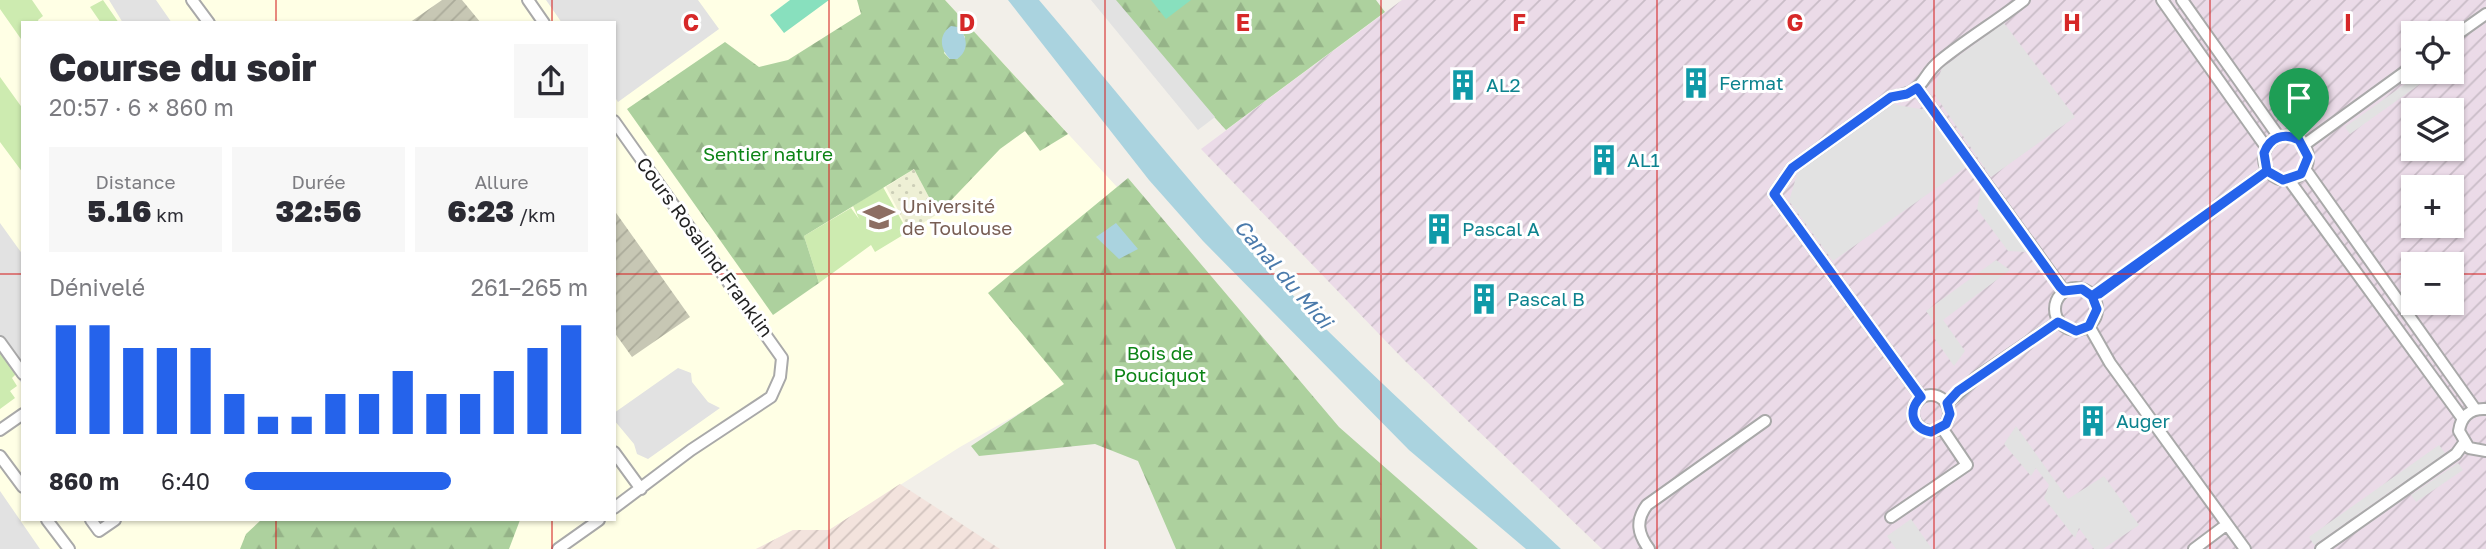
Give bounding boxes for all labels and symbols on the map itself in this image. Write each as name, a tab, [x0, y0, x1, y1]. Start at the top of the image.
text: C	[683, 8, 699, 36]
text: D	[959, 8, 975, 36]
text: E	[1236, 8, 1250, 36]
text: F	[1512, 8, 1526, 36]
text: G	[1787, 8, 1803, 36]
text: H	[2063, 8, 2081, 36]
text: I	[2344, 8, 2352, 36]
building icon: Fermat	[1679, 66, 1713, 100]
building icon: AL2	[1446, 68, 1480, 102]
pin	[2269, 68, 2329, 140]
place label: Fermat	[1719, 71, 1784, 94]
place label: AL2	[1486, 73, 1521, 96]
park label: Sentier nature	[703, 142, 833, 165]
building icon: AL1	[1587, 143, 1621, 177]
place label: AL1	[1627, 148, 1660, 171]
street label: Cours Rosalind Franklin	[632, 152, 778, 341]
place label: Université de Toulouse	[902, 194, 1012, 239]
school or university icon: Université de Toulouse	[862, 200, 896, 234]
building icon: Pascal A	[1422, 212, 1456, 246]
water label: Canal du Midi	[1229, 213, 1340, 335]
place label: Pascal A	[1462, 217, 1540, 240]
building icon: Pascal B	[1467, 282, 1501, 316]
place label: Pascal B	[1507, 287, 1585, 310]
park label: Bois de Pouciquot	[1114, 341, 1206, 386]
building icon: Auger	[2076, 404, 2110, 438]
place label: Auger	[2116, 409, 2171, 432]

